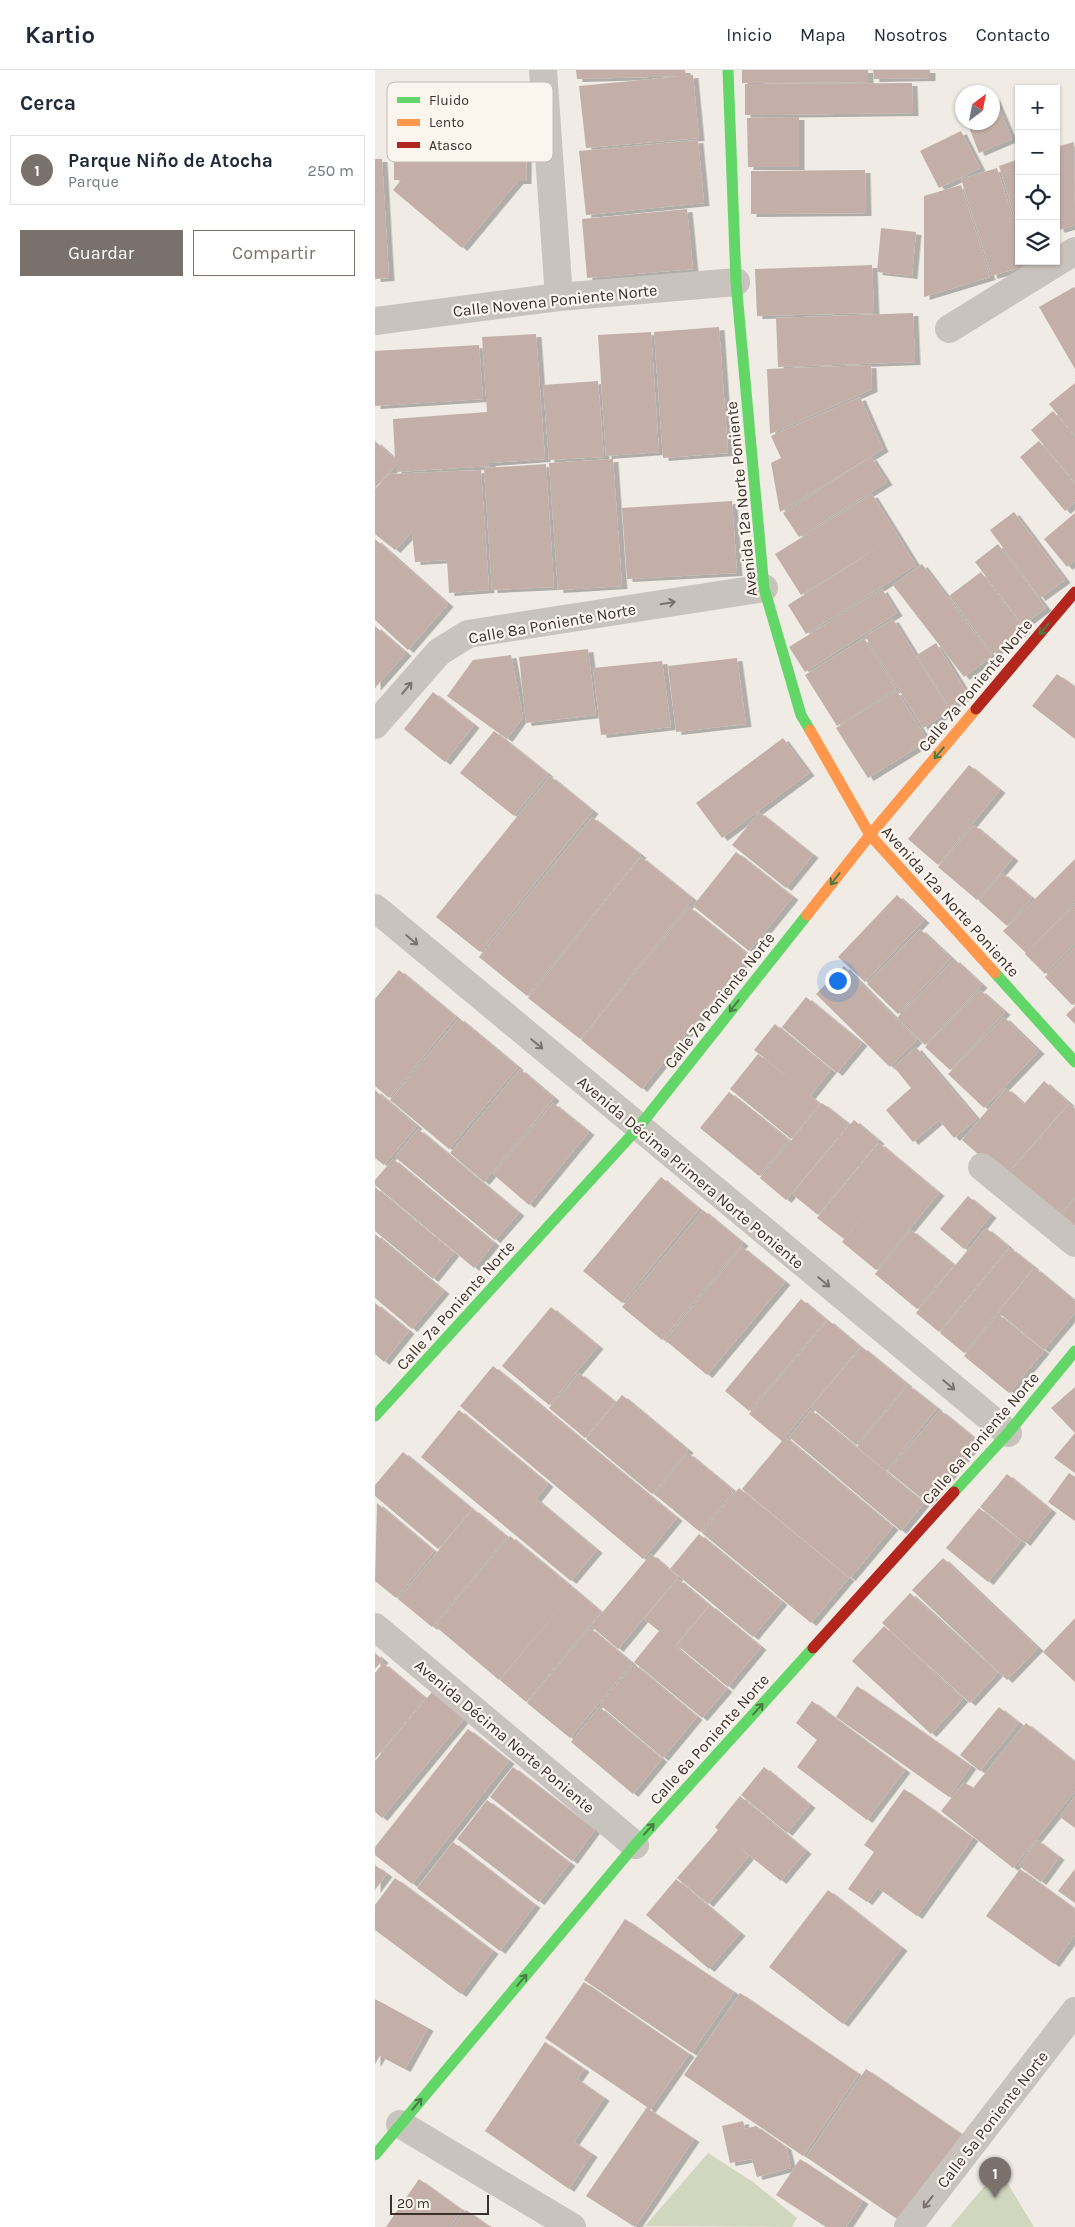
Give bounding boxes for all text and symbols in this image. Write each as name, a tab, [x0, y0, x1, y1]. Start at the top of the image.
text: Kartio	[25, 21, 95, 49]
text: Inicio	[726, 24, 772, 46]
text: Mapa	[800, 24, 846, 46]
text: Nosotros	[874, 24, 948, 46]
text: Contacto	[976, 24, 1050, 46]
legend	[387, 82, 553, 162]
north arrow	[955, 85, 1000, 130]
map controls	[1015, 85, 1060, 265]
button: +	[1015, 85, 1060, 130]
text: Cerca	[20, 91, 76, 115]
text: Fluido	[429, 92, 469, 109]
text: Lento	[429, 114, 464, 131]
button: −	[1015, 130, 1060, 175]
text: Atasco	[429, 137, 472, 154]
text: Parque Niño de Atocha	[68, 150, 273, 172]
text: 1	[34, 161, 40, 180]
text: 250 m	[307, 161, 354, 180]
text: Parque	[68, 172, 119, 191]
button: locate	[1015, 175, 1060, 220]
button: layers	[1015, 220, 1060, 265]
button: Guardar	[20, 230, 183, 276]
button: Compartir	[193, 230, 355, 276]
street label: Calle Novena Poniente Norte	[452, 280, 658, 321]
street label: Avenida 12a Norte Poniente	[722, 400, 761, 598]
one-way arrow	[659, 598, 675, 608]
street label: Calle 8a Poniente Norte	[467, 599, 637, 648]
street label: Calle 7a Poniente Norte	[914, 615, 1036, 756]
one-way arrow	[1038, 623, 1049, 636]
one-way arrow	[401, 682, 412, 695]
one-way arrow	[933, 747, 944, 760]
street label: Avenida 12a Norte Poniente	[878, 822, 1023, 981]
one-way arrow	[830, 872, 841, 885]
street label: Calle 7a Poniente Norte	[660, 929, 778, 1072]
one-way arrow	[406, 934, 419, 945]
your location	[825, 968, 851, 994]
one-way arrow	[729, 999, 740, 1012]
one-way arrow	[530, 1038, 543, 1049]
street label: Avenida Décima Primera Norte Poniente	[574, 1072, 808, 1273]
street label: Calle 7a Poniente Norte	[392, 1237, 518, 1374]
one-way arrow	[817, 1276, 830, 1287]
street label: Calle 6a Poniente Norte	[918, 1368, 1043, 1508]
one-way arrow	[942, 1380, 955, 1391]
street label: Avenida Décima Norte Poniente	[411, 1656, 598, 1817]
street label: Calle 6a Poniente Norte	[646, 1670, 773, 1808]
one-way arrow	[753, 1702, 764, 1715]
one-way arrow	[644, 1823, 655, 1836]
one-way arrow	[516, 1973, 527, 1986]
street label: Calle 5a Poniente Norte	[933, 2047, 1052, 2192]
one-way arrow	[411, 2098, 422, 2111]
pin: 1	[979, 2157, 1011, 2198]
scale bar	[390, 2192, 489, 2215]
text: 20 m	[397, 2195, 430, 2212]
one-way arrow	[922, 2195, 933, 2208]

